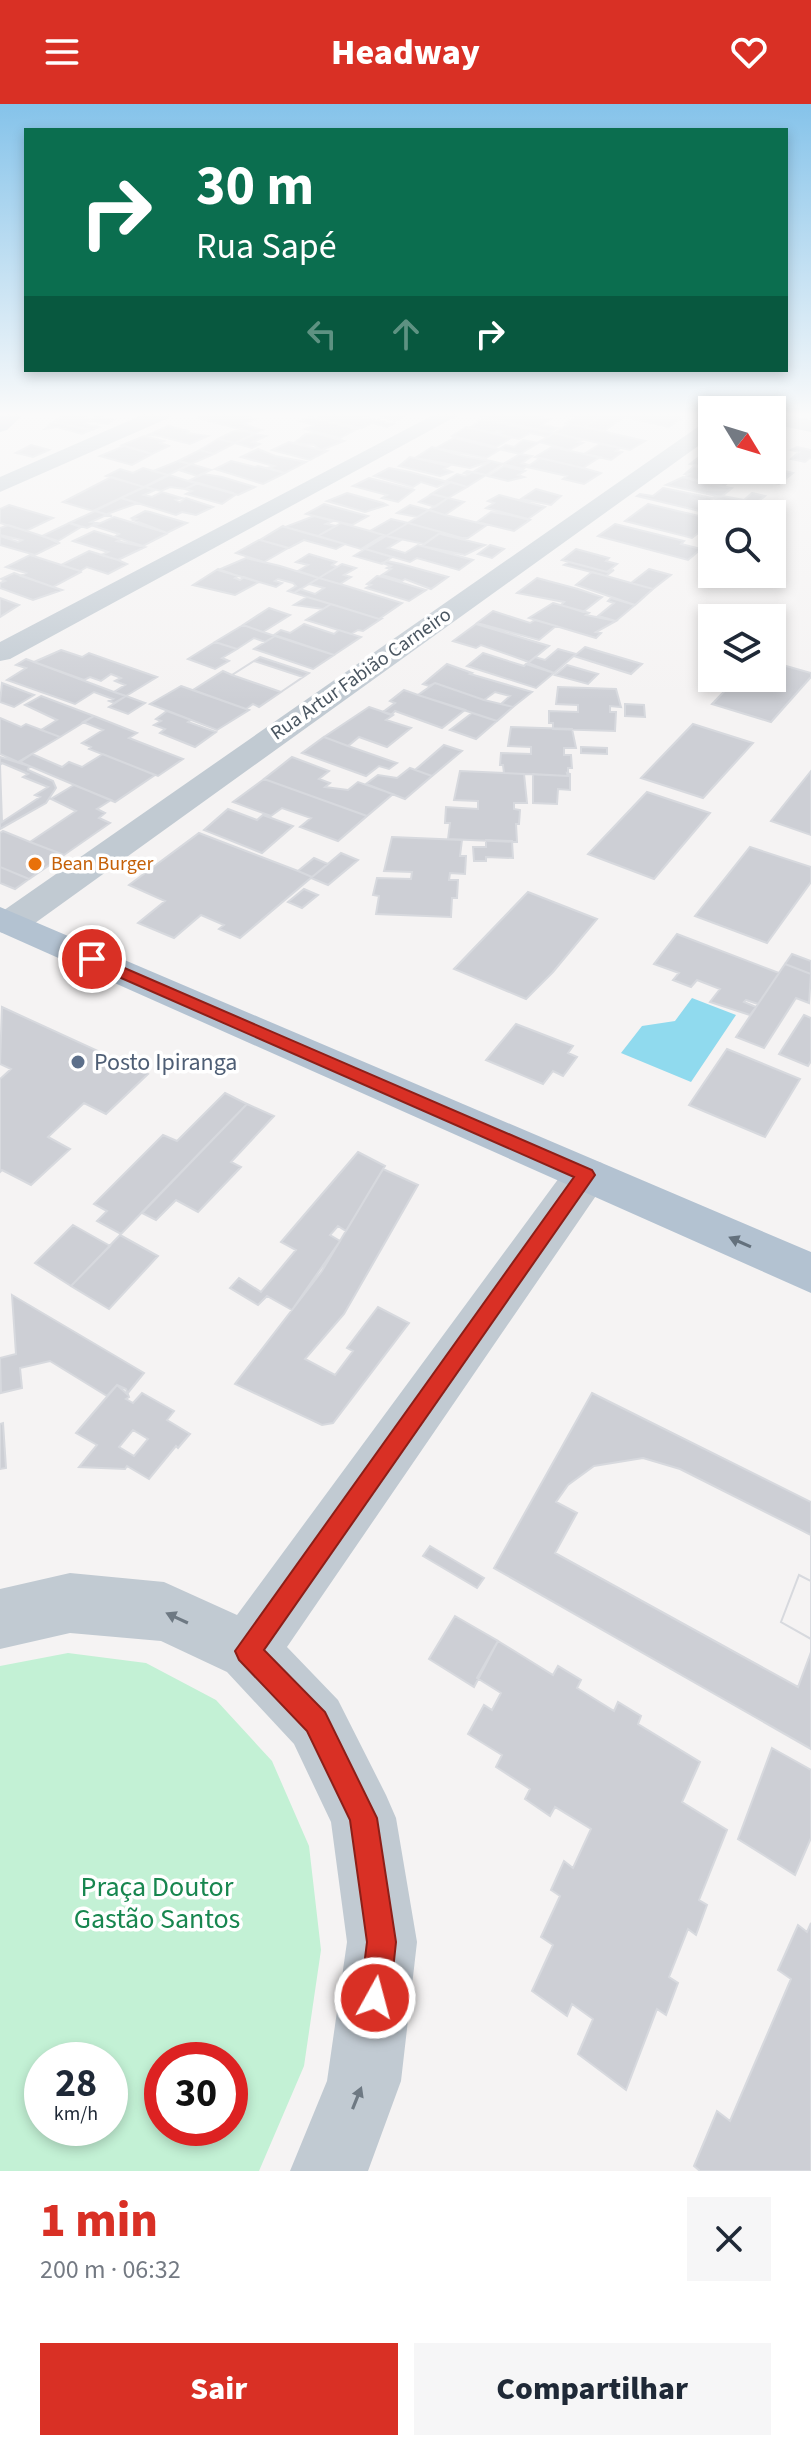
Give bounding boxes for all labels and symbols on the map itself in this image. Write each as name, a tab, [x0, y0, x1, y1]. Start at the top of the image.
north arrow	[698, 396, 786, 484]
street label: Rua Artur Fabião Carneiro	[265, 601, 457, 747]
place label: Bean Burger	[51, 850, 154, 878]
marker: Bean Burger	[26, 855, 44, 873]
pin	[58, 925, 126, 993]
place label: Posto Ipiranga	[94, 1045, 237, 1080]
marker: Posto Ipiranga	[69, 1053, 87, 1071]
one-way arrow	[728, 1235, 751, 1248]
one-way arrow	[166, 1611, 189, 1625]
park label: Praça Doutor Gastão Santos	[74, 1867, 240, 1939]
position arrow	[333, 1956, 417, 2040]
speed limit sign: 30	[144, 2042, 248, 2146]
one-way arrow	[351, 2086, 364, 2110]

